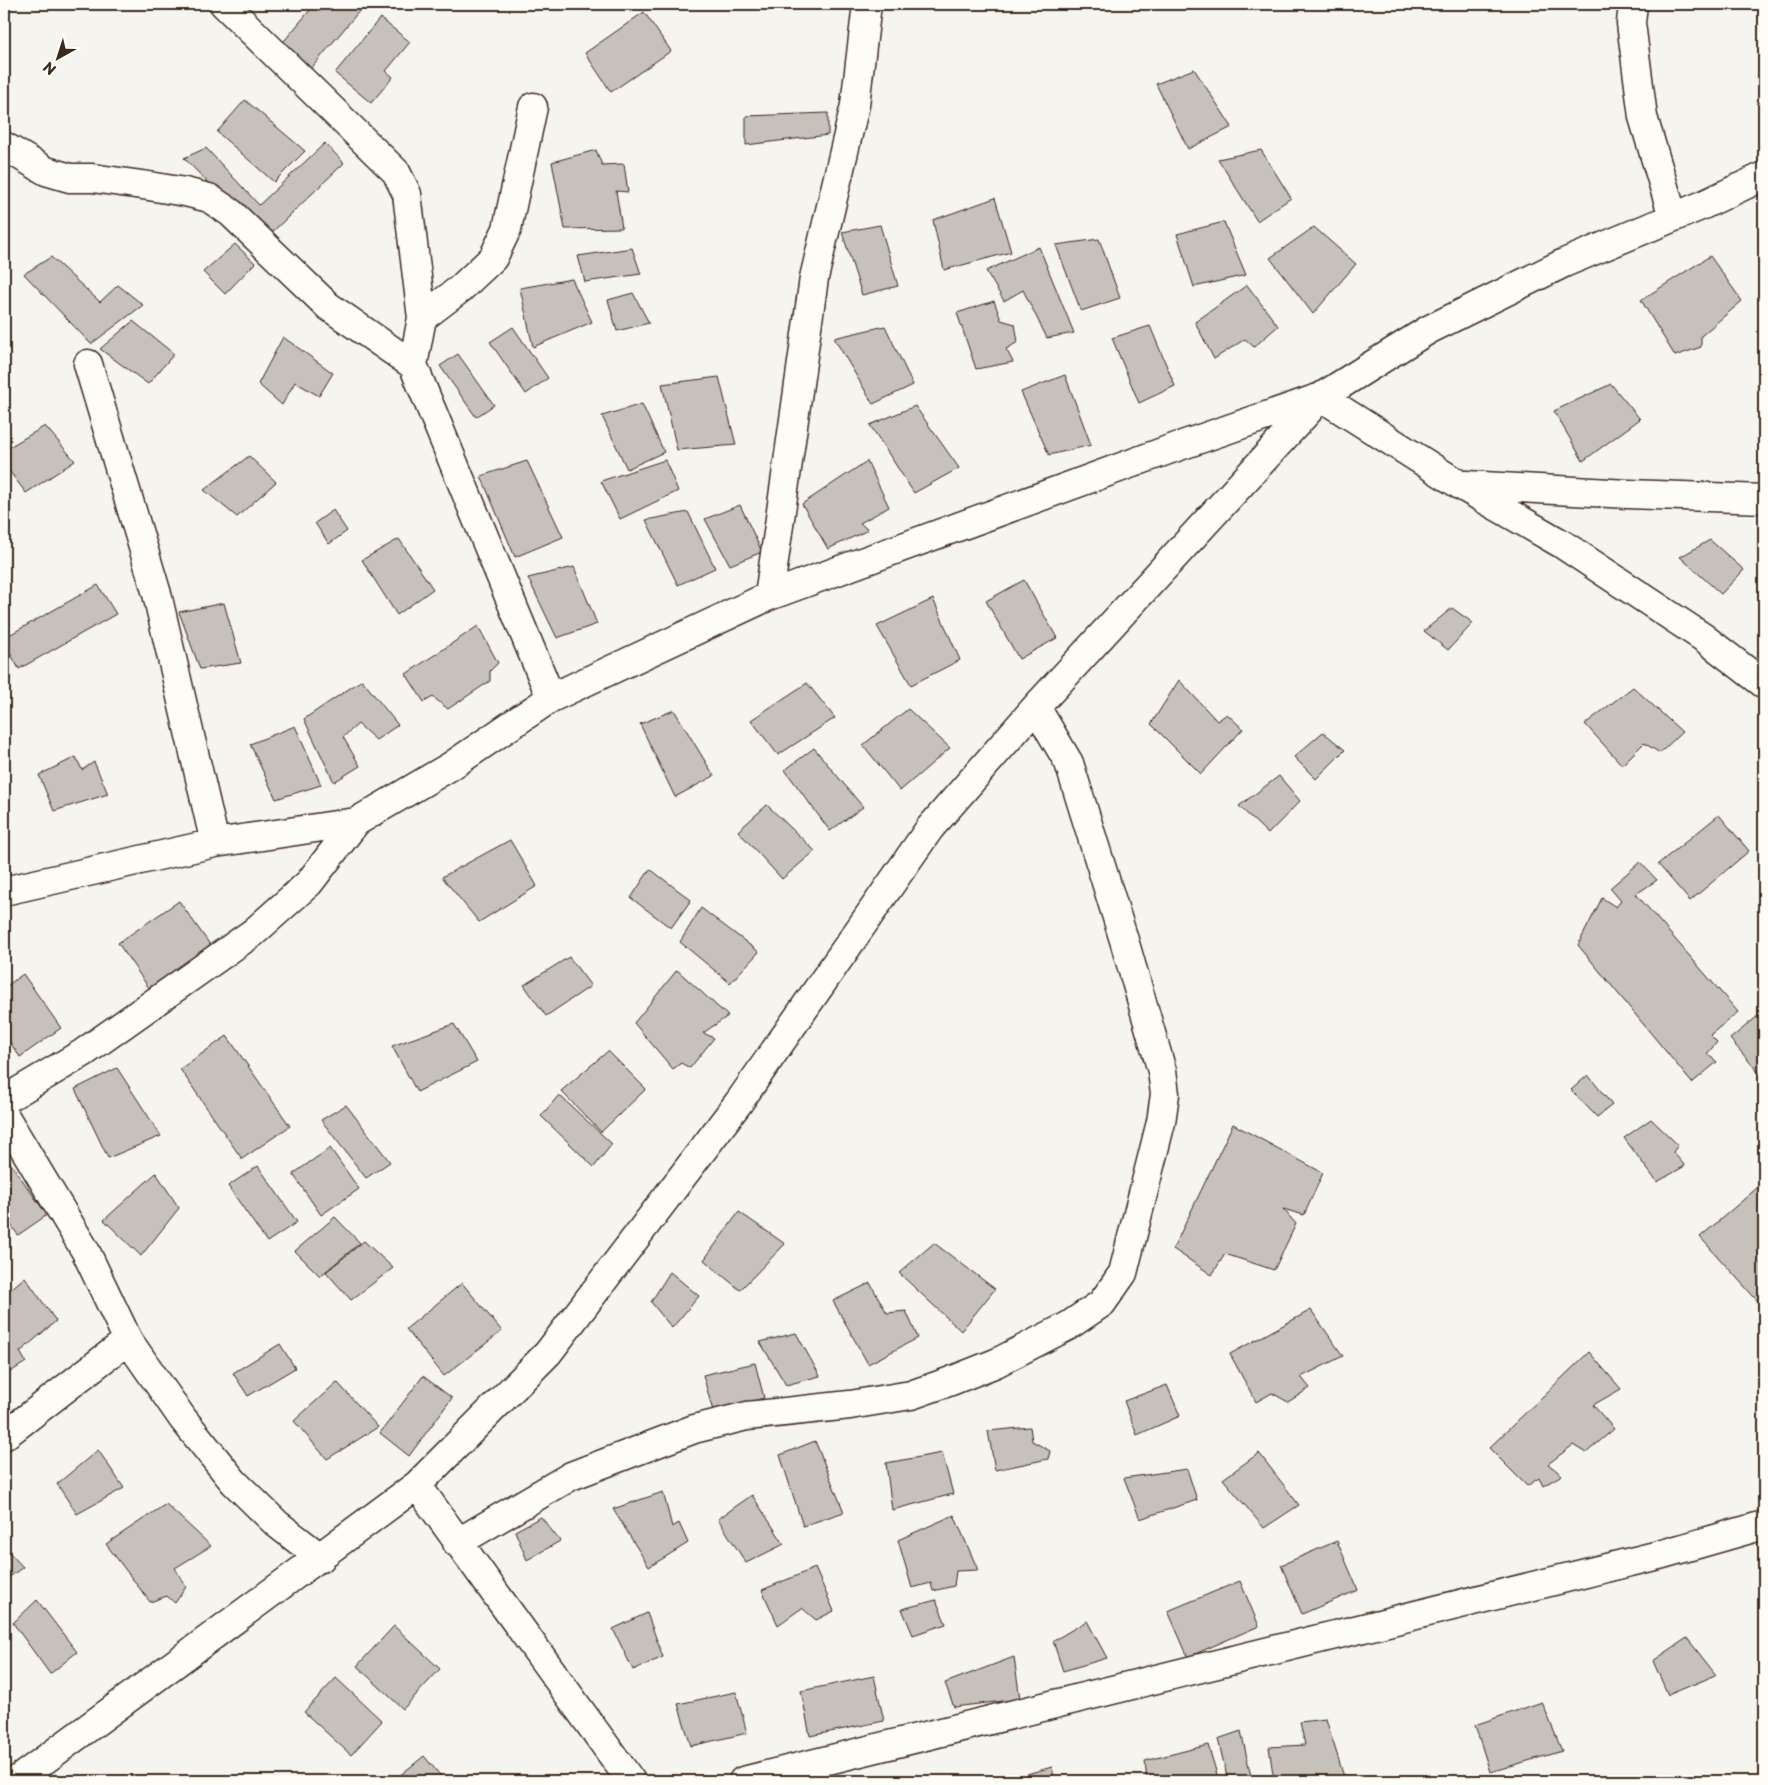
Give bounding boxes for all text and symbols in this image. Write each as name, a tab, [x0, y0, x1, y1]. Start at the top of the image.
north arrow	[32, 32, 82, 82]
text: N	[39, 57, 60, 80]

